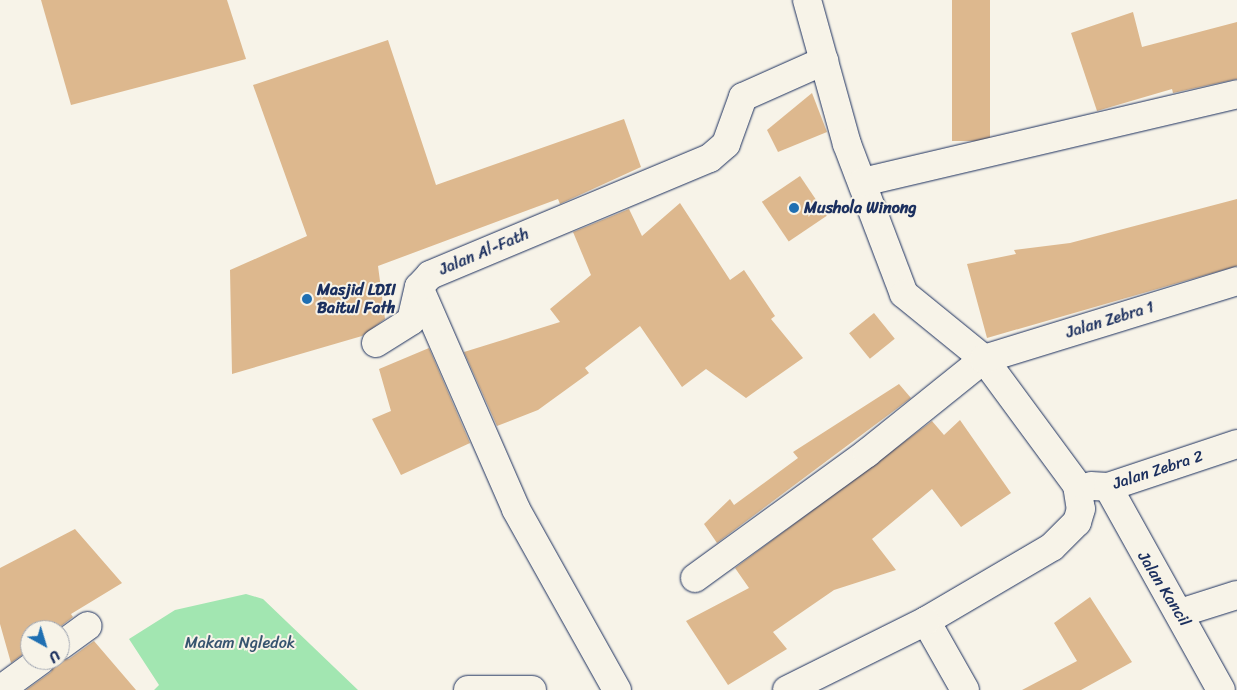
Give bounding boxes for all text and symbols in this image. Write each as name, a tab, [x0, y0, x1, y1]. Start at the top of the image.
place label: Mushola Winong	[804, 198, 916, 218]
marker: Mushola Winong	[788, 202, 800, 214]
street label: Jalan Al-Fath	[436, 225, 532, 279]
place label: Masjid LDII Baitul Fath	[317, 280, 396, 318]
marker: Masjid LDII Baitul Fath	[301, 293, 313, 305]
street label: Jalan Zebra 1	[1063, 297, 1157, 343]
street label: Jalan Zebra 2	[1110, 446, 1206, 494]
street label: Jalan Kancil	[1134, 548, 1194, 630]
north arrow	[20, 620, 70, 670]
park label: Makam Ngledok	[184, 633, 296, 653]
text: U	[43, 644, 66, 669]

